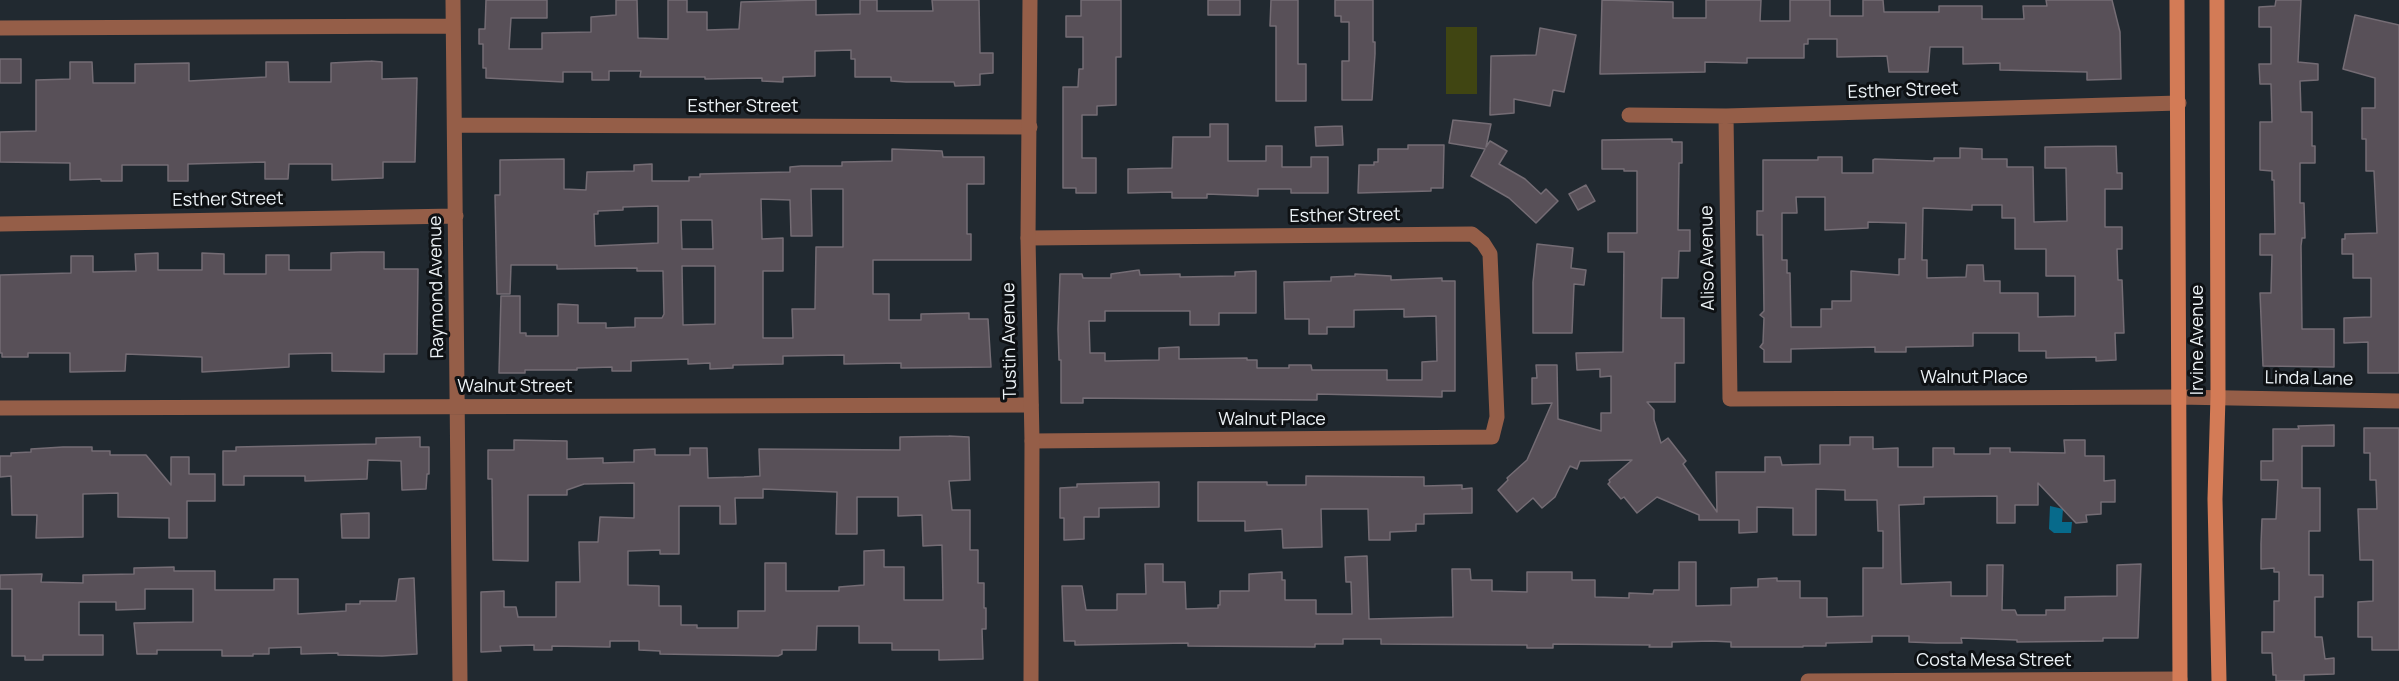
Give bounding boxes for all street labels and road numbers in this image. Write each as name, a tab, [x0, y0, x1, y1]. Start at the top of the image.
street label: Esther Street	[1847, 78, 1959, 104]
street label: Esther Street	[687, 96, 799, 118]
street label: Esther Street	[172, 188, 284, 212]
street label: Esther Street	[1289, 204, 1401, 228]
street label: Aliso Avenue	[1696, 205, 1720, 311]
street label: Raymond Avenue	[425, 215, 449, 359]
street label: Tustin Avenue	[998, 282, 1022, 400]
street label: Irvine Avenue	[2187, 285, 2209, 395]
street label: Walnut Place	[1920, 367, 2028, 389]
street label: Linda Lane	[2265, 367, 2353, 391]
street label: Walnut Street	[457, 376, 573, 398]
street label: Walnut Place	[1218, 409, 1326, 431]
street label: Costa Mesa Street	[1916, 650, 2072, 672]

